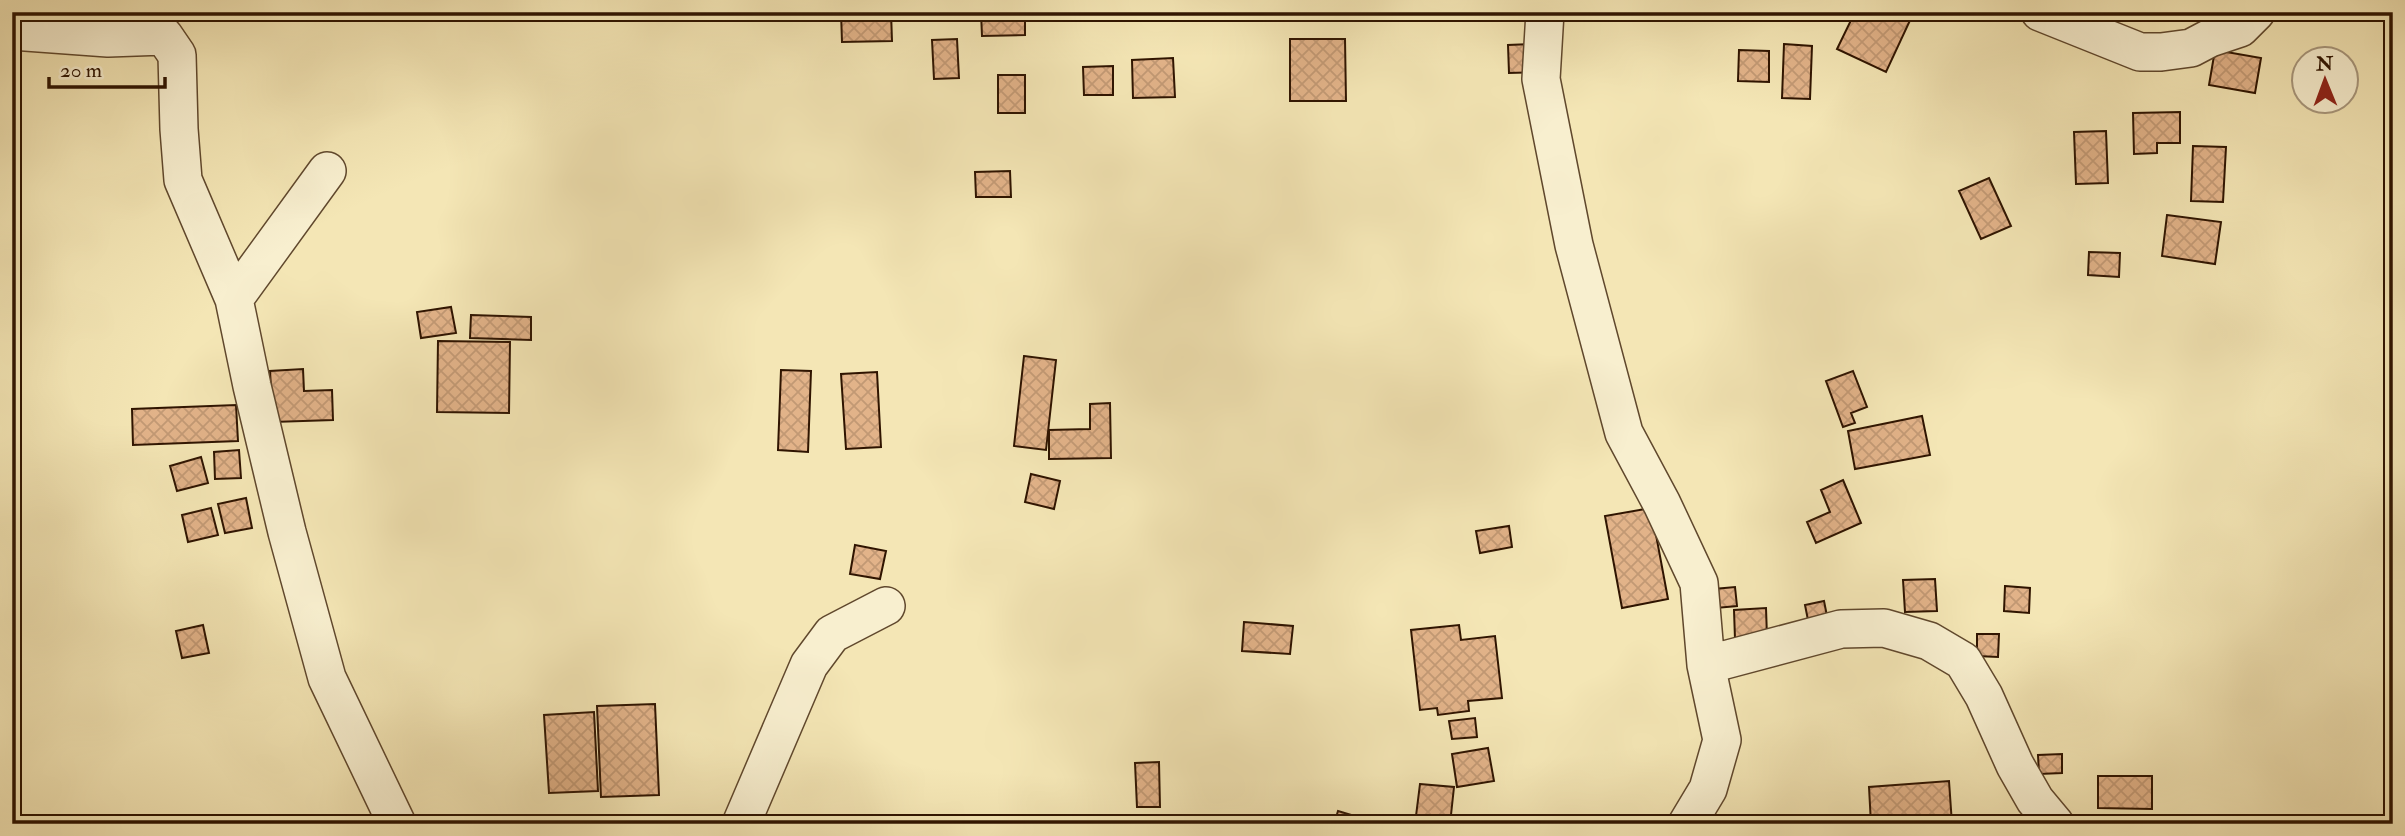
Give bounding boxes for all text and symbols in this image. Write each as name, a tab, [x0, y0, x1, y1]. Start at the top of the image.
scale bar	[49, 46, 164, 90]
north arrow	[2290, 46, 2360, 116]
text: N	[2315, 52, 2334, 76]
text: 20 m	[60, 57, 102, 84]

